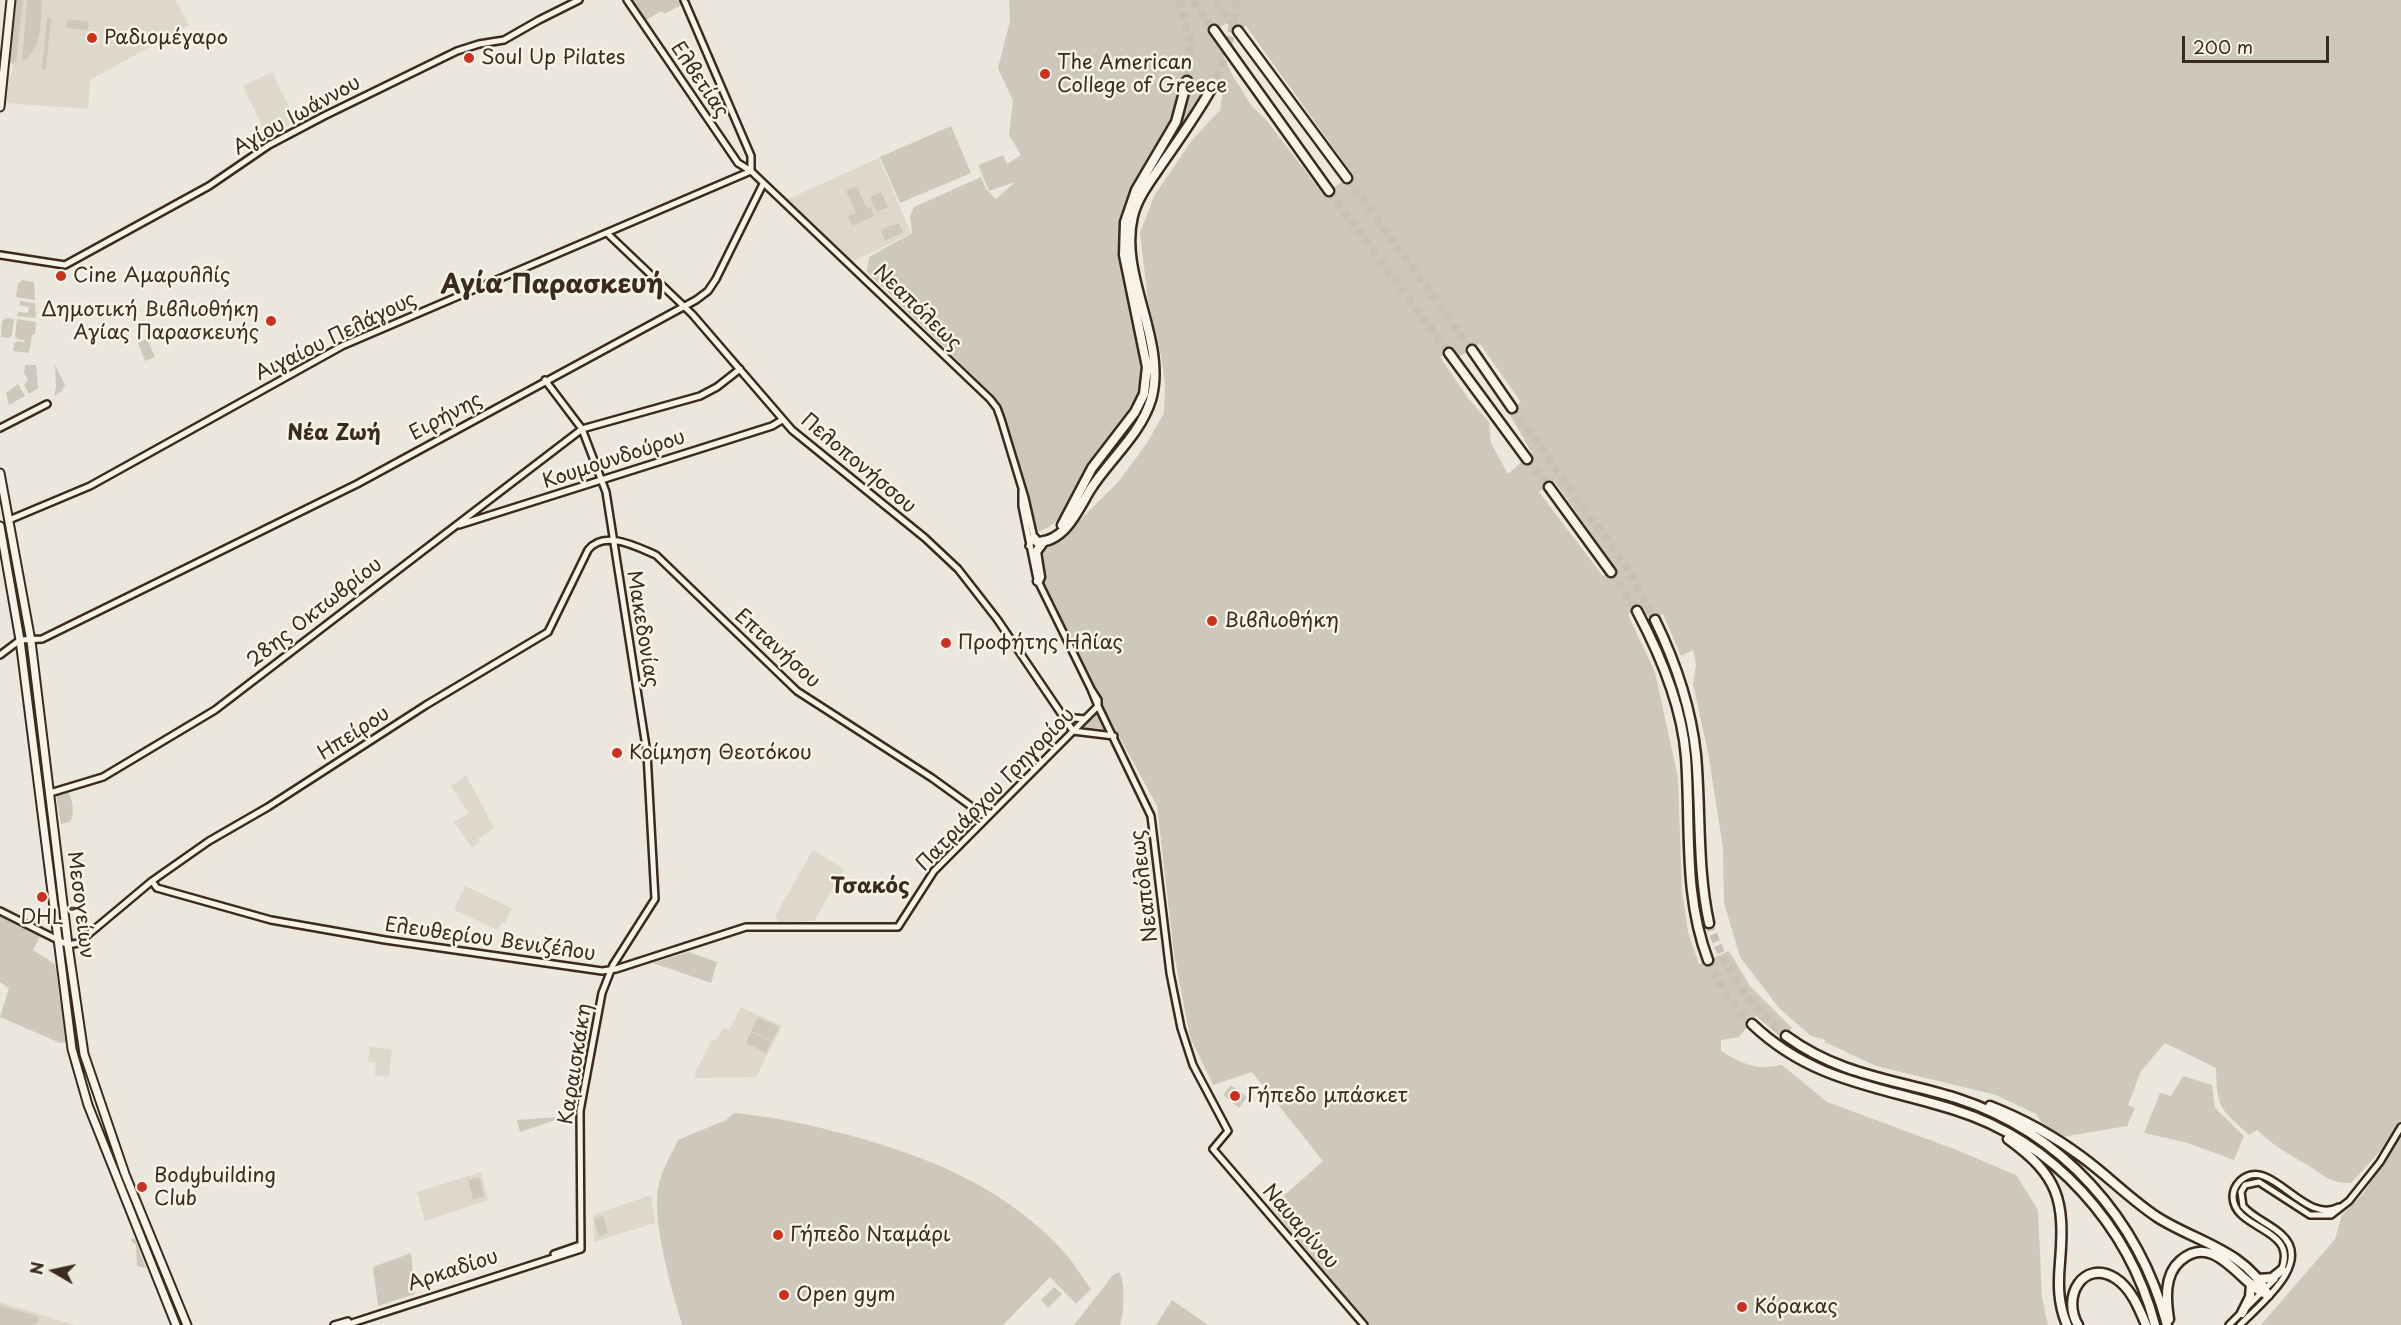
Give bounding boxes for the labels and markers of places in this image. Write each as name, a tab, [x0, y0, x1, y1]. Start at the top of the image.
place label: Ραδιομέγαρο	[104, 26, 228, 50]
marker: Ραδιομέγαρο	[85, 31, 99, 45]
place label: Soul Up Pilates	[481, 46, 625, 70]
marker: Soul Up Pilates	[462, 51, 476, 65]
place label: The American College of Greece	[1057, 51, 1227, 98]
marker: The American College of Greece	[1038, 67, 1052, 81]
place label: Cine Αμαρυλλίς	[73, 264, 230, 288]
marker: Cine Αμαρυλλίς	[54, 269, 68, 283]
place label: Δημοτική Βιβλιοθήκη Αγίας Παρασκευής	[41, 298, 259, 345]
marker: Δημοτική Βιβλιοθήκη Αγίας Παρασκευής	[264, 314, 278, 328]
place label: Βιβλιοθήκη	[1224, 609, 1339, 633]
marker: Βιβλιοθήκη	[1205, 614, 1219, 628]
place label: Προφήτης Ηλίας	[958, 631, 1123, 655]
marker: Προφήτης Ηλίας	[939, 636, 953, 650]
place label: Κοίμηση Θεοτόκου	[629, 741, 812, 765]
marker: Κοίμηση Θεοτόκου	[610, 746, 624, 760]
marker: DHL	[35, 890, 49, 904]
place label: DHL	[20, 906, 64, 930]
place label: Γήπεδο μπάσκετ	[1247, 1084, 1408, 1108]
marker: Γήπεδο μπάσκετ	[1228, 1089, 1242, 1103]
place label: Bodybuilding Club	[154, 1164, 276, 1211]
marker: Bodybuilding Club	[135, 1180, 149, 1194]
place label: Γήπεδο Νταμάρι	[790, 1223, 951, 1247]
marker: Γήπεδο Νταμάρι	[771, 1228, 785, 1242]
place label: Open gym	[796, 1283, 895, 1307]
marker: Open gym	[777, 1288, 791, 1302]
place label: Κόρακας	[1754, 1295, 1838, 1319]
marker: Κόρακας	[1735, 1300, 1749, 1314]

